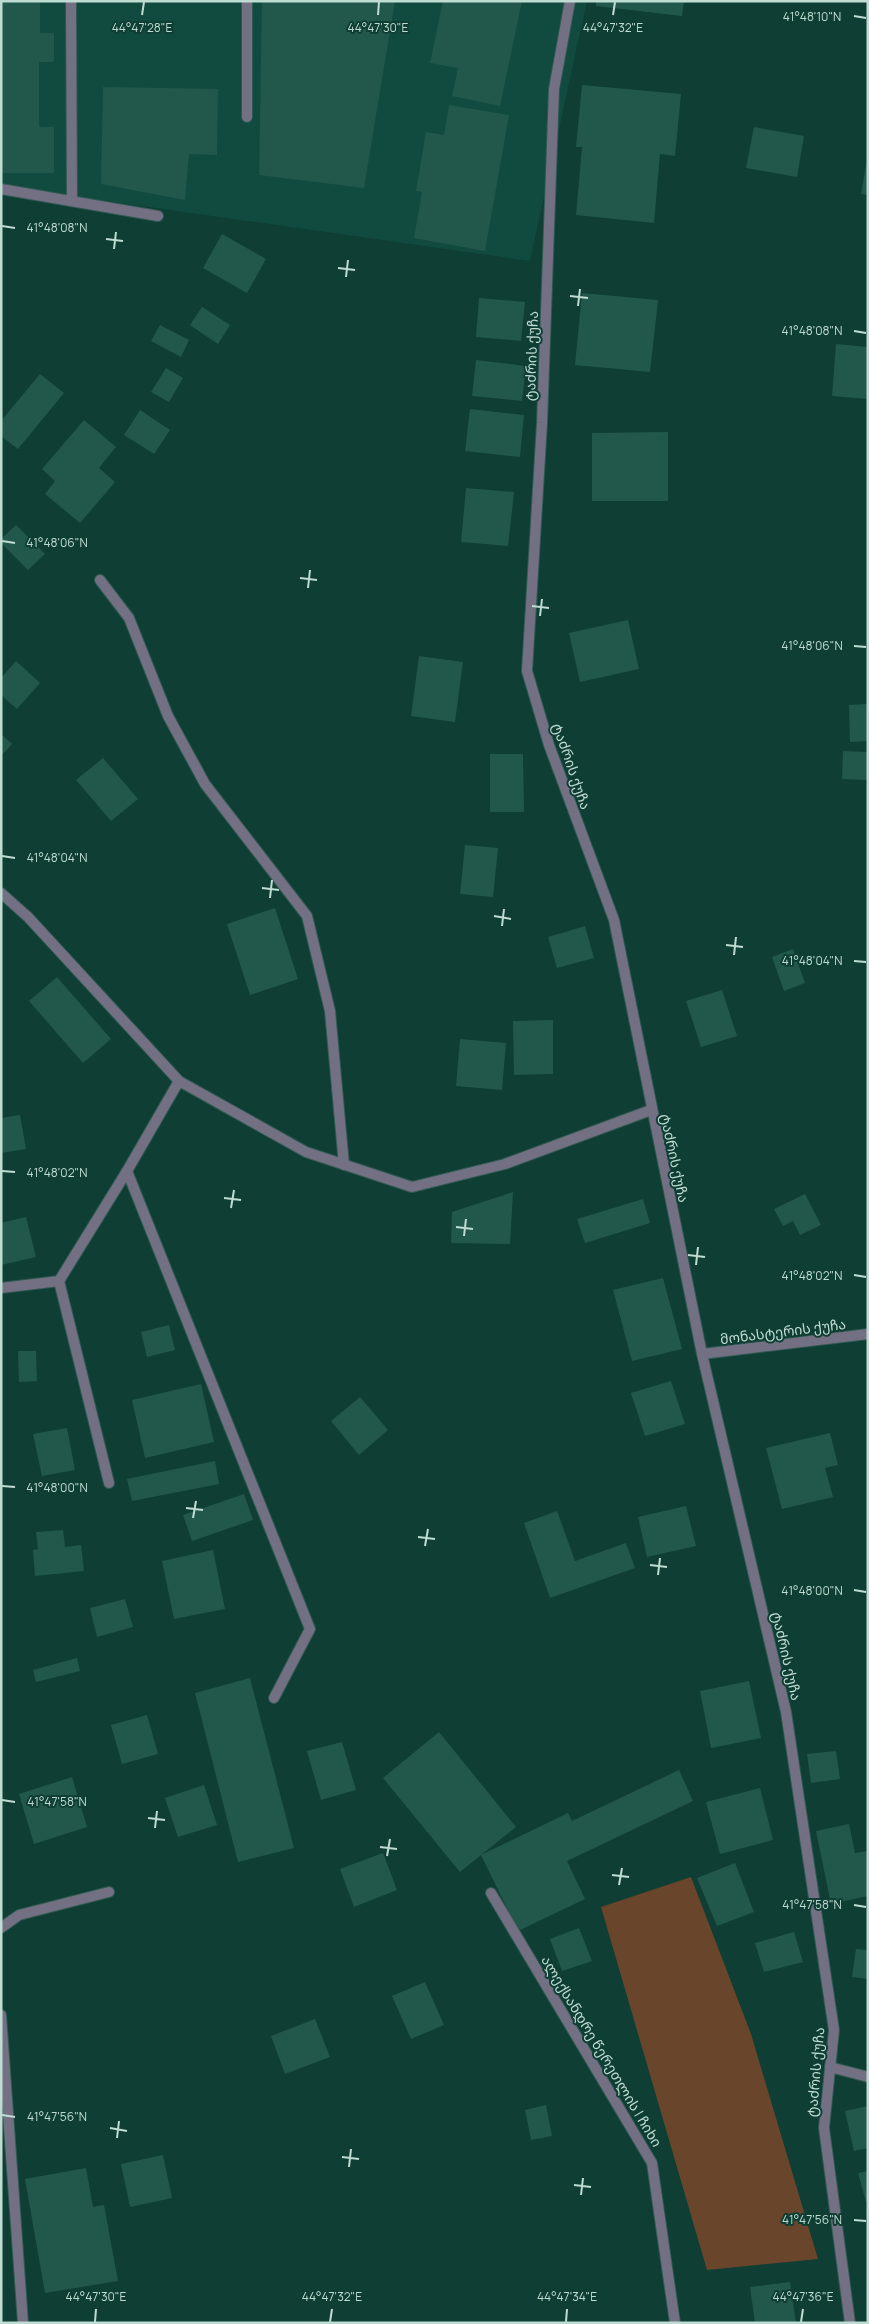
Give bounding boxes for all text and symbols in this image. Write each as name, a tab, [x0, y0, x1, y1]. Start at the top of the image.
text: 41°48'10"N	[783, 8, 841, 25]
text: 44°47'28"E	[112, 19, 172, 36]
text: 44°47'30"E	[348, 19, 409, 36]
text: 44°47'32"E	[583, 19, 643, 36]
text: 41°48'08"N	[27, 219, 87, 236]
street label: ტაძრის ქუჩა	[520, 311, 542, 401]
text: 41°48'08"N	[782, 322, 842, 339]
text: 41°48'06"N	[26, 534, 88, 551]
text: 41°48'06"N	[781, 637, 843, 654]
street label: ტაძრის ქუჩა	[548, 720, 596, 812]
text: 41°48'04"N	[27, 849, 87, 866]
text: 41°48'04"N	[782, 952, 842, 969]
street label: ტაძრის ქუჩა	[656, 1112, 694, 1204]
text: 41°48'02"N	[27, 1164, 87, 1181]
text: 41°48'02"N	[782, 1267, 842, 1284]
street label: მონასტერის ქუჩა	[719, 1314, 847, 1348]
text: 41°48'00"N	[26, 1479, 88, 1496]
text: 41°48'00"N	[781, 1582, 843, 1599]
street label: ტაძრის ქუჩა	[768, 1610, 806, 1702]
text: 41°47'58"N	[27, 1793, 87, 1810]
text: 41°47'58"N	[782, 1896, 842, 1913]
street label: ალექსანდრე წერეთლის I ჩიხი	[537, 1952, 667, 2150]
street label: ტაძრის ქუჩა	[802, 2026, 828, 2118]
text: 41°47'56"N	[27, 2108, 87, 2125]
text: 41°47'56"N	[782, 2211, 842, 2228]
text: 44°47'30"E	[66, 2288, 127, 2305]
text: 44°47'32"E	[302, 2288, 362, 2305]
text: 44°47'34"E	[537, 2288, 597, 2305]
text: 44°47'36"E	[773, 2288, 834, 2305]

